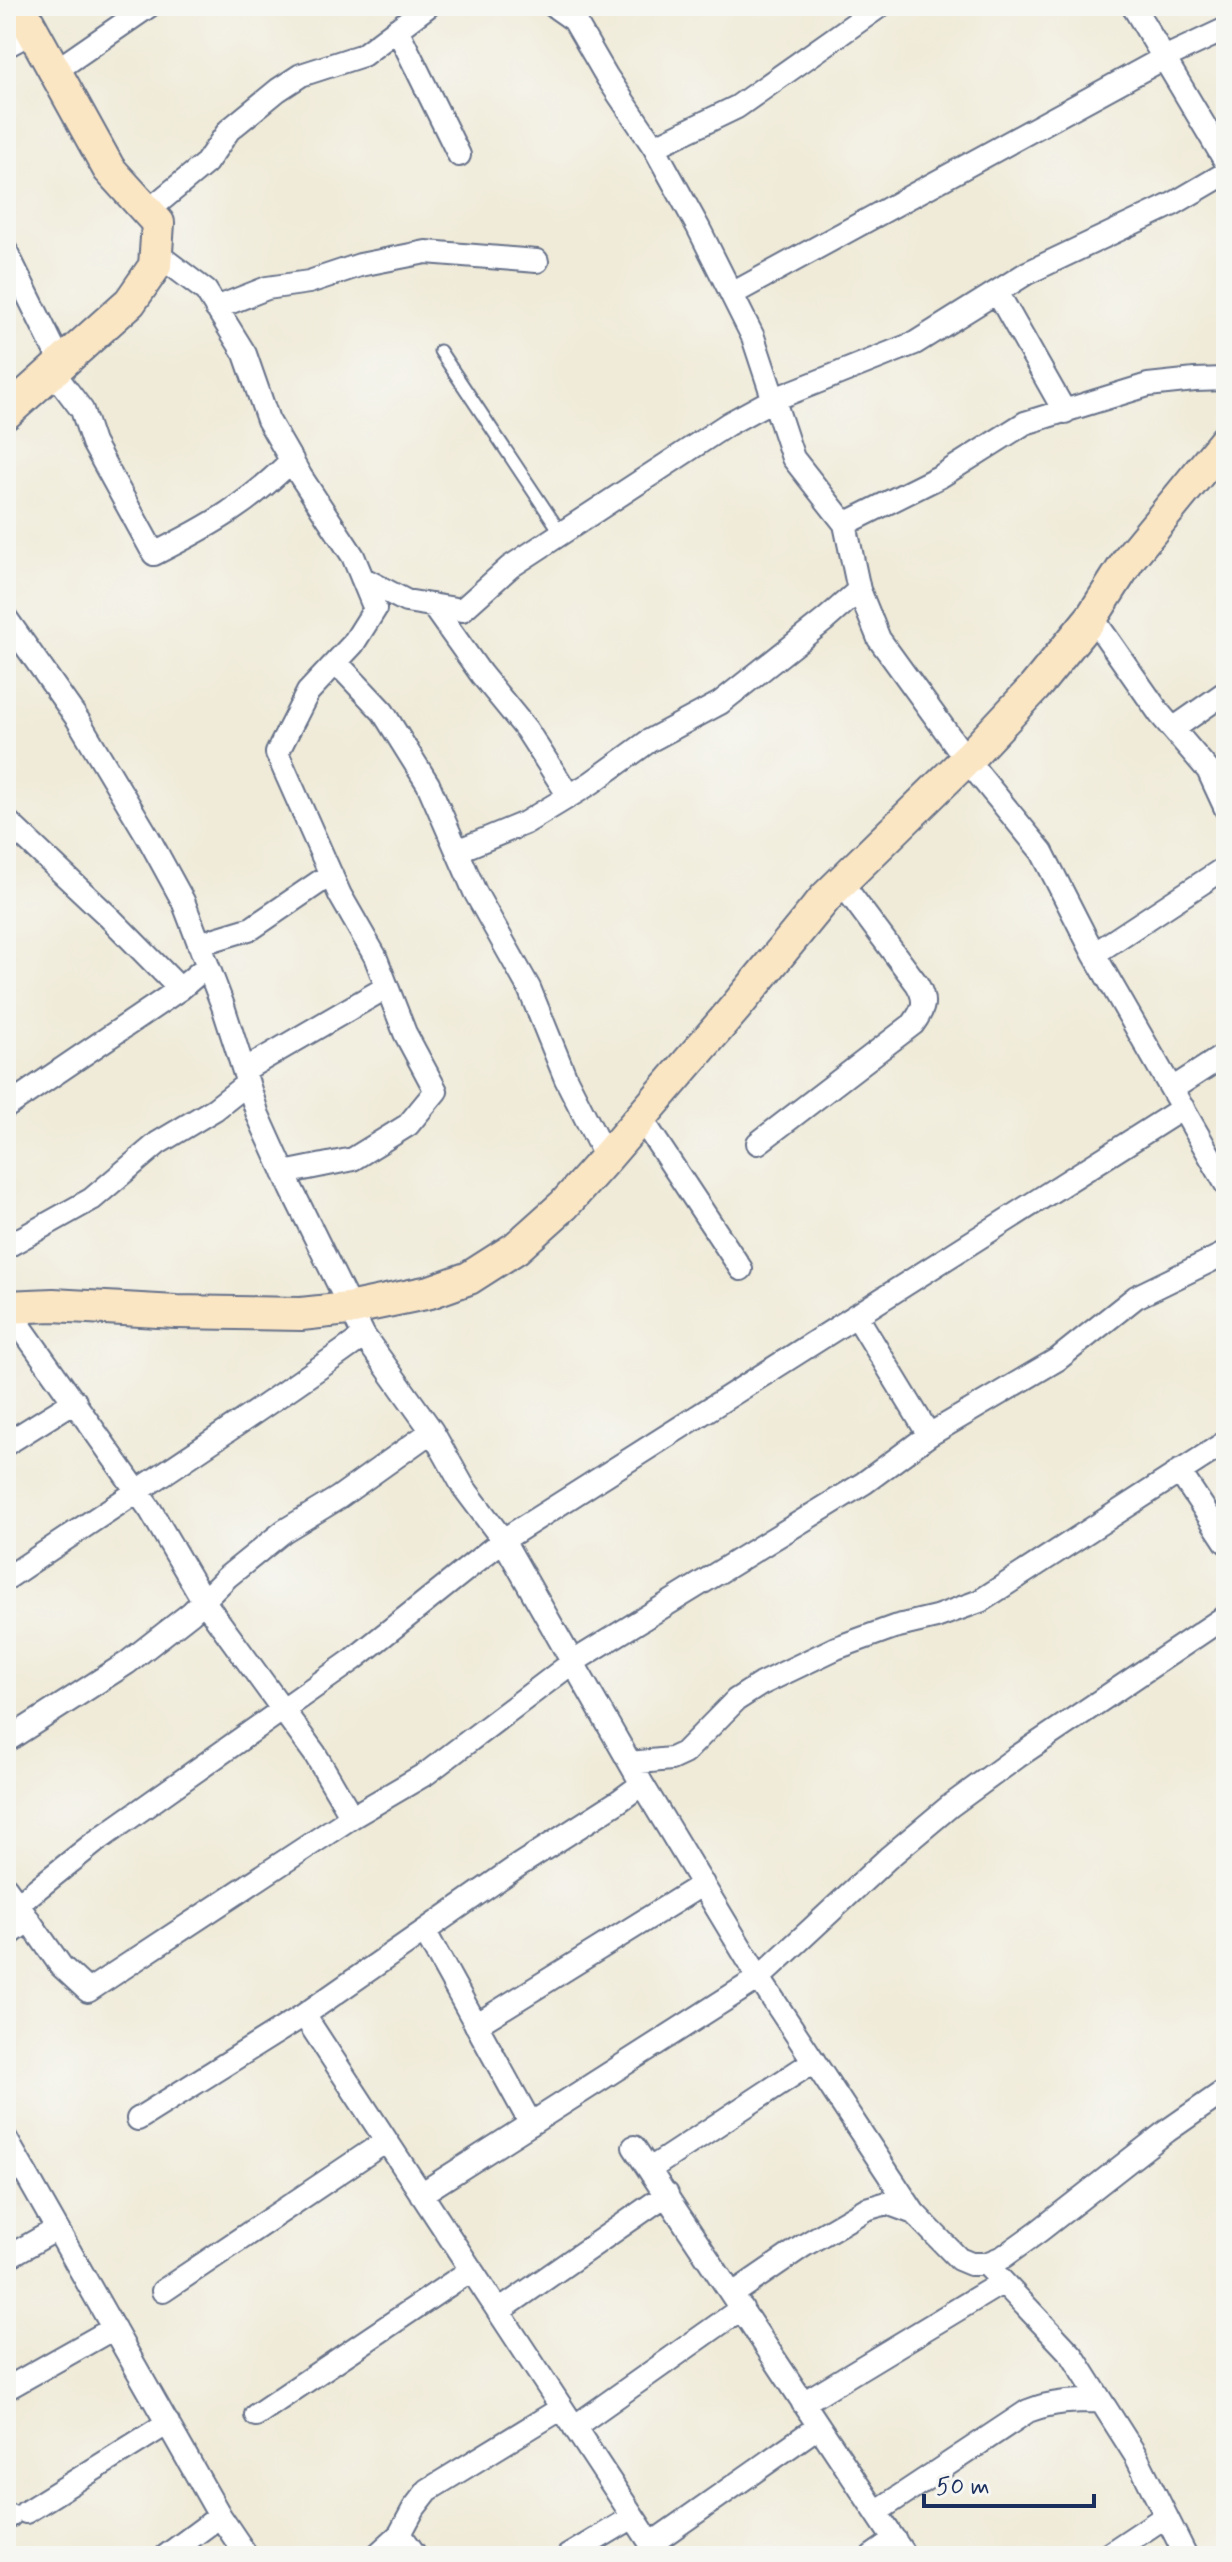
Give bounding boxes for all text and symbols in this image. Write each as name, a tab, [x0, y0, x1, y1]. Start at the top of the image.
scale bar	[924, 2458, 1094, 2508]
text: 50 m	[936, 2472, 990, 2503]

